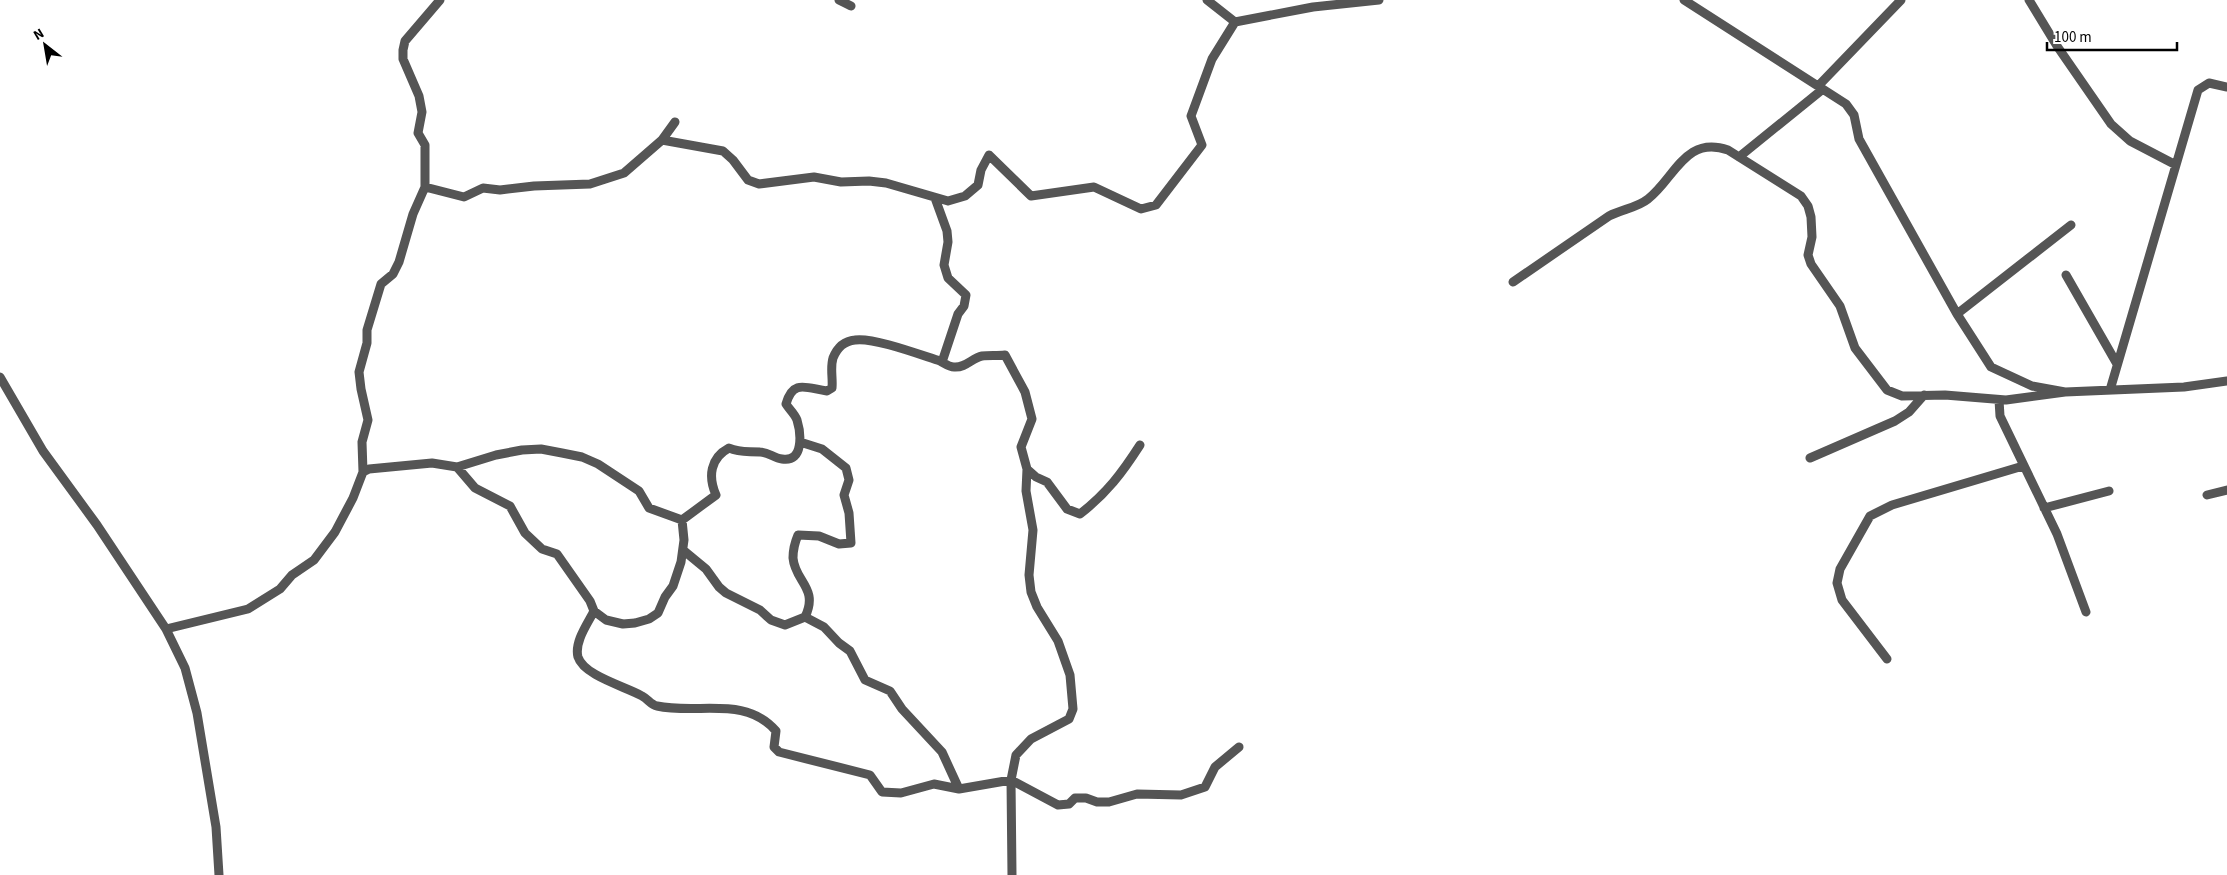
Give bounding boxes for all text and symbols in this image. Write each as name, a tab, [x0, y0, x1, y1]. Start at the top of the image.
north arrow	[20, 20, 70, 70]
scale bar	[2047, 20, 2177, 52]
text: N	[30, 24, 48, 46]
text: 100 m	[2054, 27, 2092, 48]

